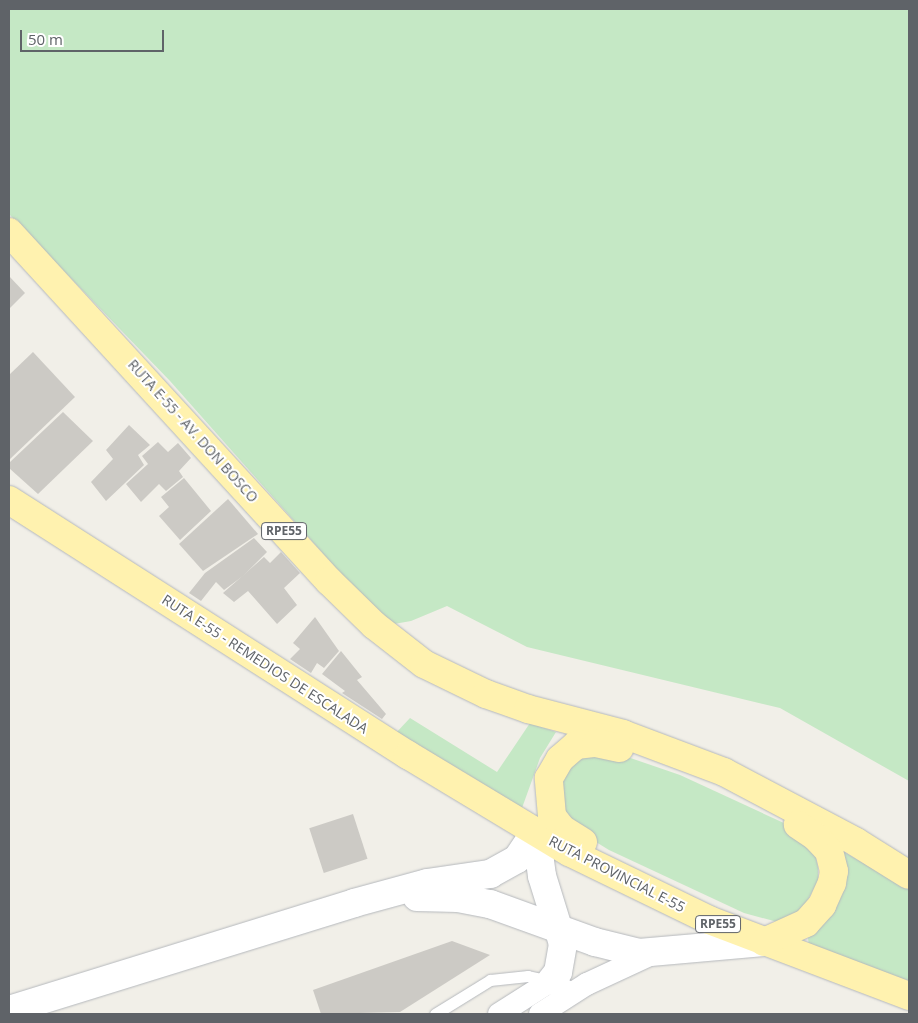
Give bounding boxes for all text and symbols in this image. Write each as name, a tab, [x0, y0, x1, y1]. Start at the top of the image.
scale bar	[22, 20, 166, 52]
text: 50 m	[28, 29, 63, 49]
street label: RUTA E-55 - AV. DON BOSCO	[124, 356, 262, 506]
road number: RPE55	[260, 522, 308, 540]
street label: RUTA E-55 - REMEDIOS DE ESCALADA	[159, 591, 371, 737]
street label: RUTA PROVINCIAL E-55	[546, 832, 688, 916]
road number: RPE55	[694, 914, 742, 934]

